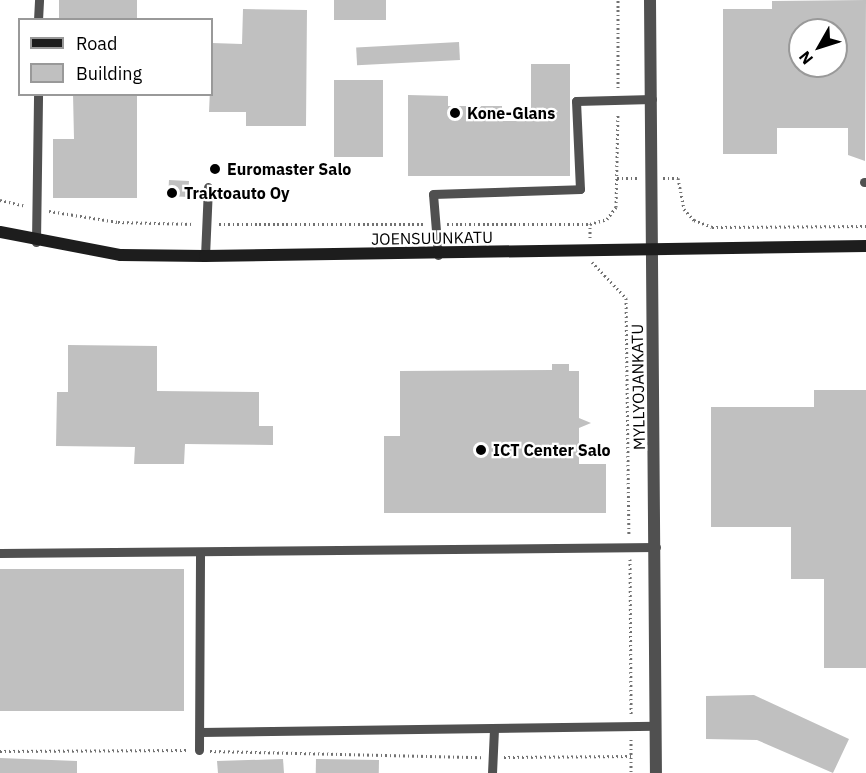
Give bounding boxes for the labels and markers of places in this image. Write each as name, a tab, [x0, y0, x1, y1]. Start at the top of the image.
place label: Kone-Glans	[467, 103, 555, 123]
marker: Kone-Glans	[448, 106, 462, 120]
place label: Euromaster Salo	[227, 159, 351, 179]
marker: Euromaster Salo	[208, 162, 222, 176]
place label: Traktoauto Oy	[184, 183, 290, 203]
marker: Traktoauto Oy	[165, 186, 179, 200]
place label: ICT Center Salo	[493, 440, 611, 460]
marker: ICT Center Salo	[474, 443, 488, 457]

